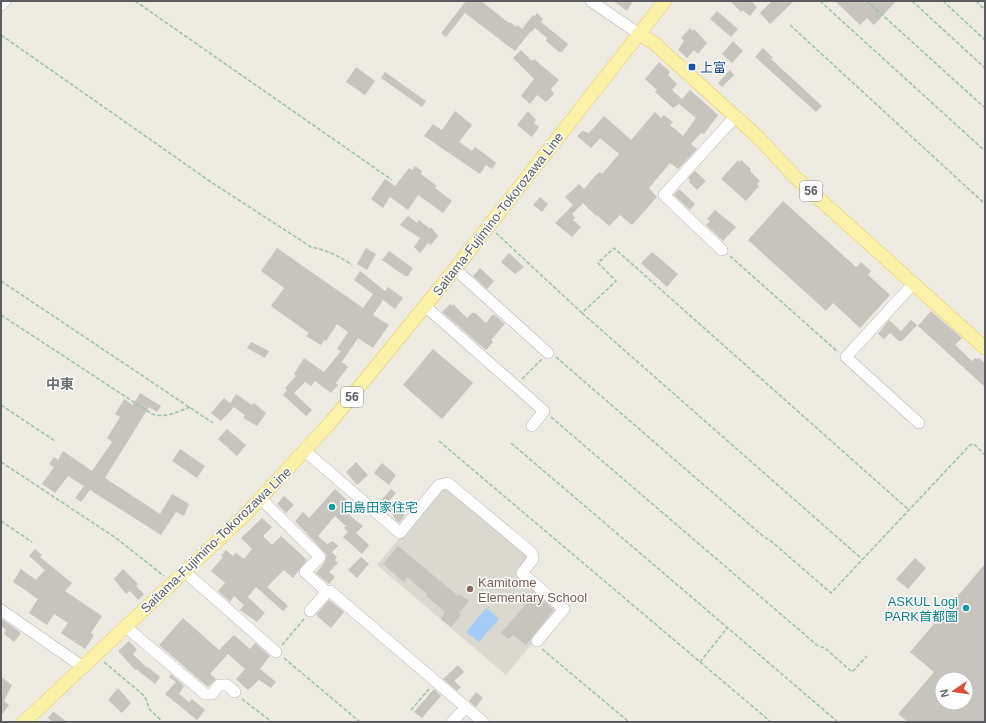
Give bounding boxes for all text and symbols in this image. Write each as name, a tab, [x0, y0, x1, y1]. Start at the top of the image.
place label: 上富	[700, 60, 726, 75]
marker: 上富	[687, 62, 697, 72]
street label: Saitama-Fujimino-Tokorozawa Line	[430, 129, 566, 299]
road number: 56	[800, 181, 822, 201]
district label: 中東	[46, 376, 74, 392]
road number: 56	[341, 387, 363, 407]
street label: Saitama-Fujimino-Tokorozawa Line	[138, 464, 294, 616]
place label: 旧島田家住宅	[340, 500, 418, 515]
marker: 旧島田家住宅	[327, 502, 337, 512]
place label: Kamitome Elementary School	[478, 575, 587, 605]
marker: Kamitome Elementary School	[465, 584, 475, 594]
place label: ASKUL Logi PARK首都圏	[885, 594, 958, 624]
marker: ASKUL Logi PARK首都圏	[961, 603, 971, 613]
north arrow	[934, 671, 974, 711]
text: N	[938, 688, 951, 698]

